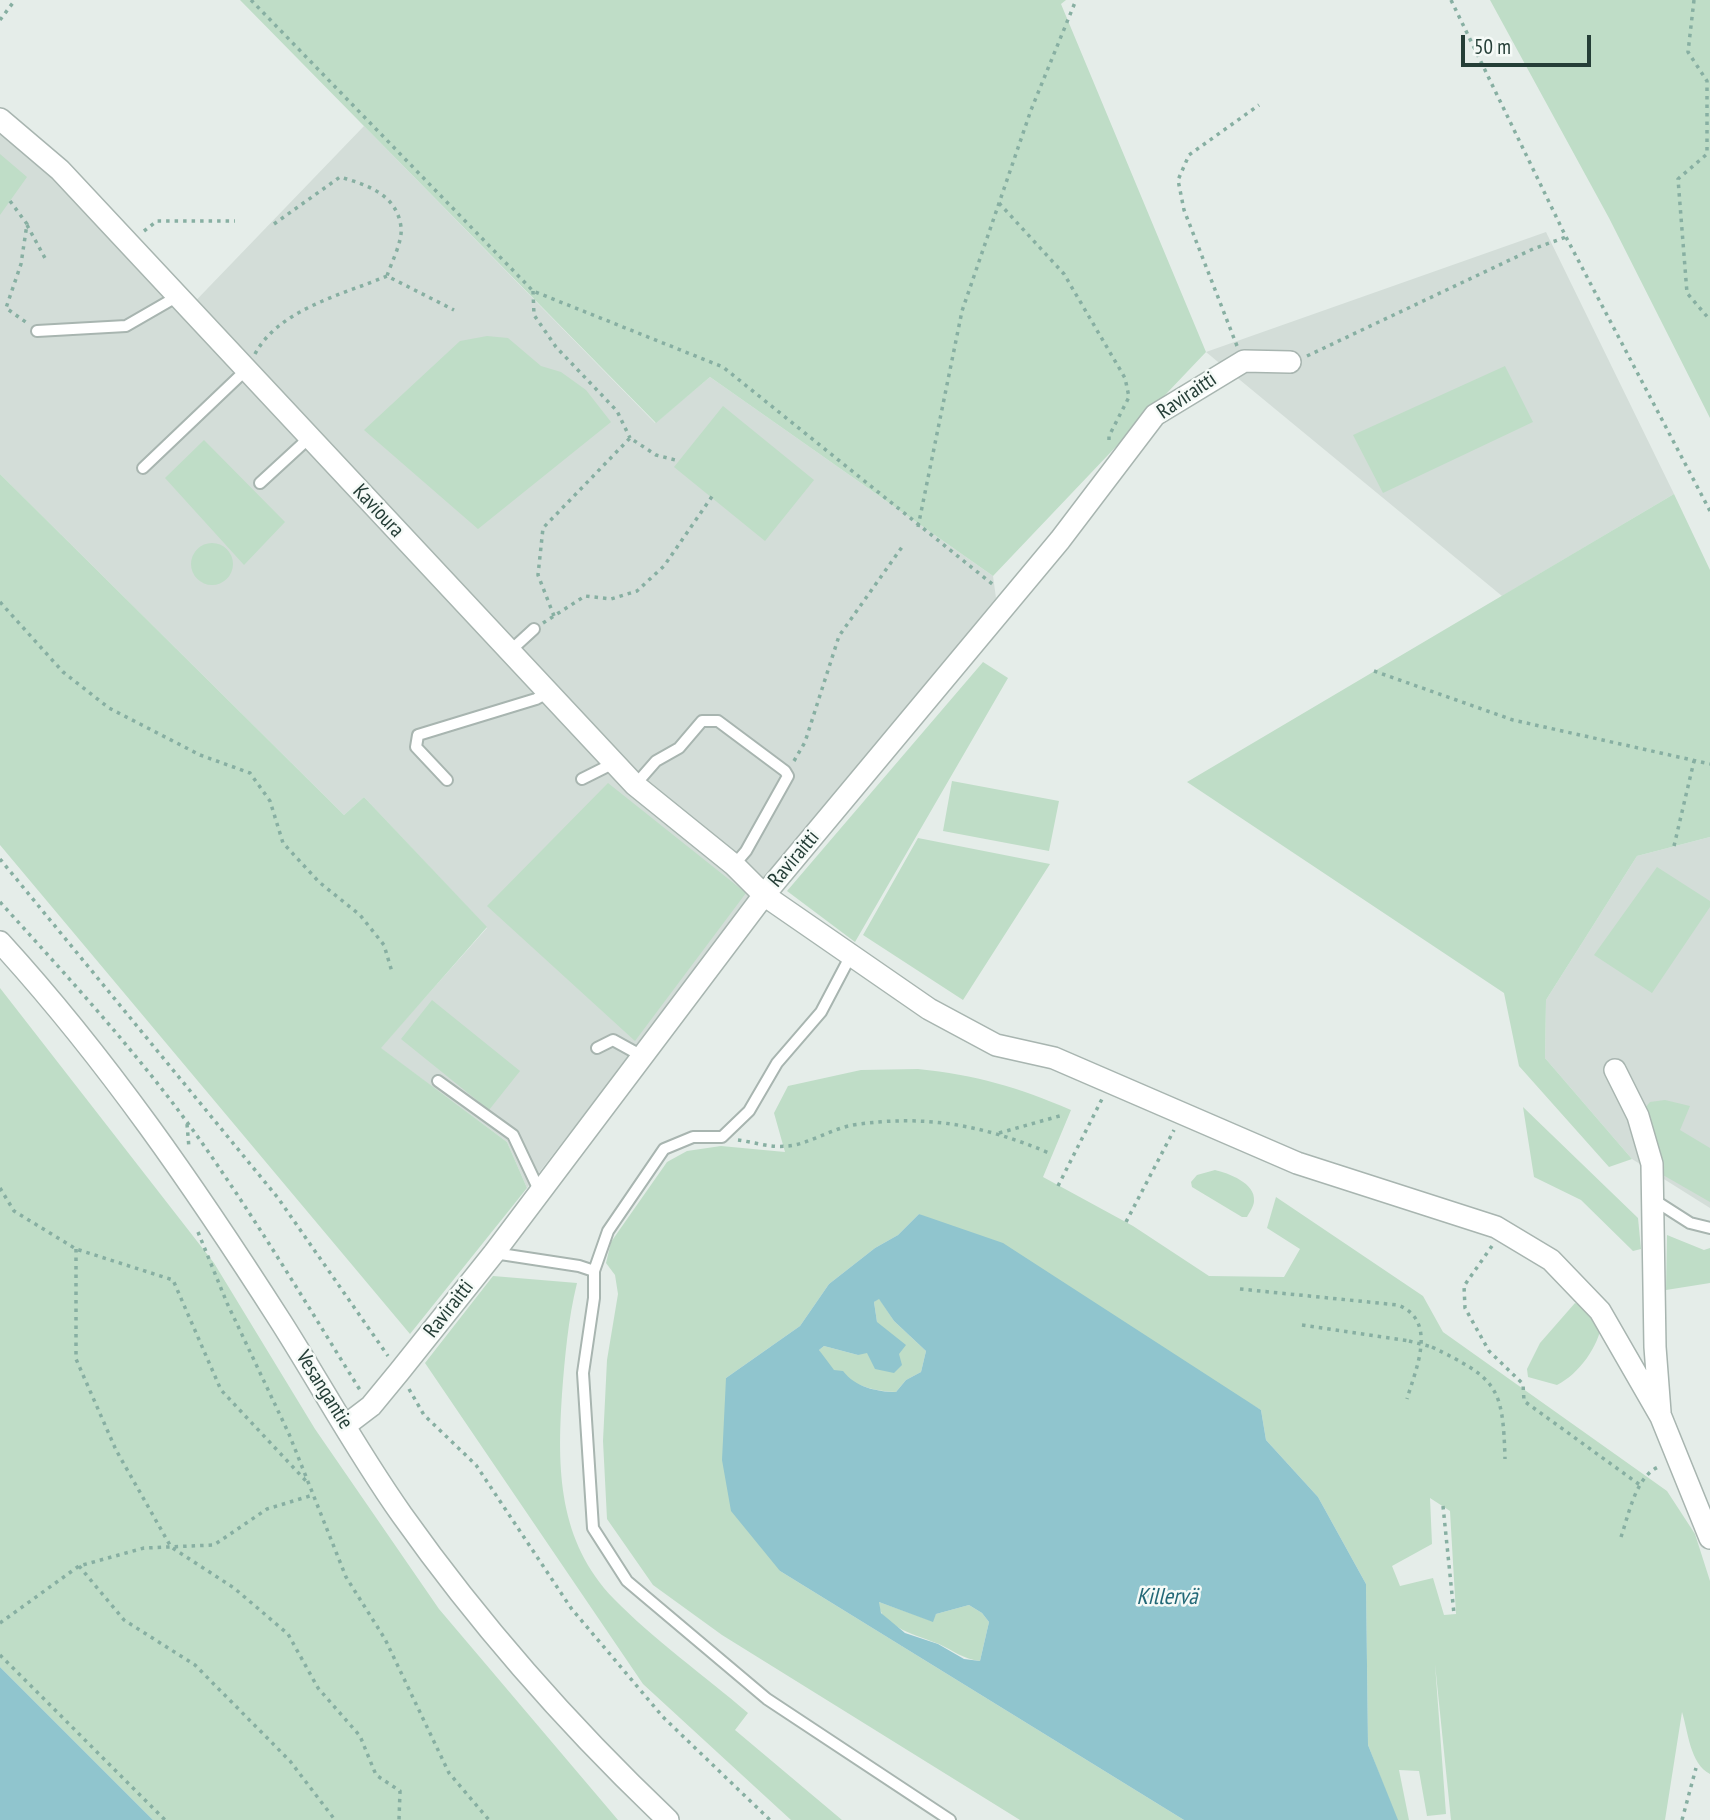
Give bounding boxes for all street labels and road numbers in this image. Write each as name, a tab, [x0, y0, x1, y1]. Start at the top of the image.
street label: Raviraitti	[1153, 367, 1221, 425]
street label: Kavioura	[347, 479, 409, 543]
street label: Raviraitti	[763, 826, 825, 892]
street label: Raviraitti	[419, 1275, 479, 1343]
street label: Vesangantie	[290, 1346, 358, 1434]

